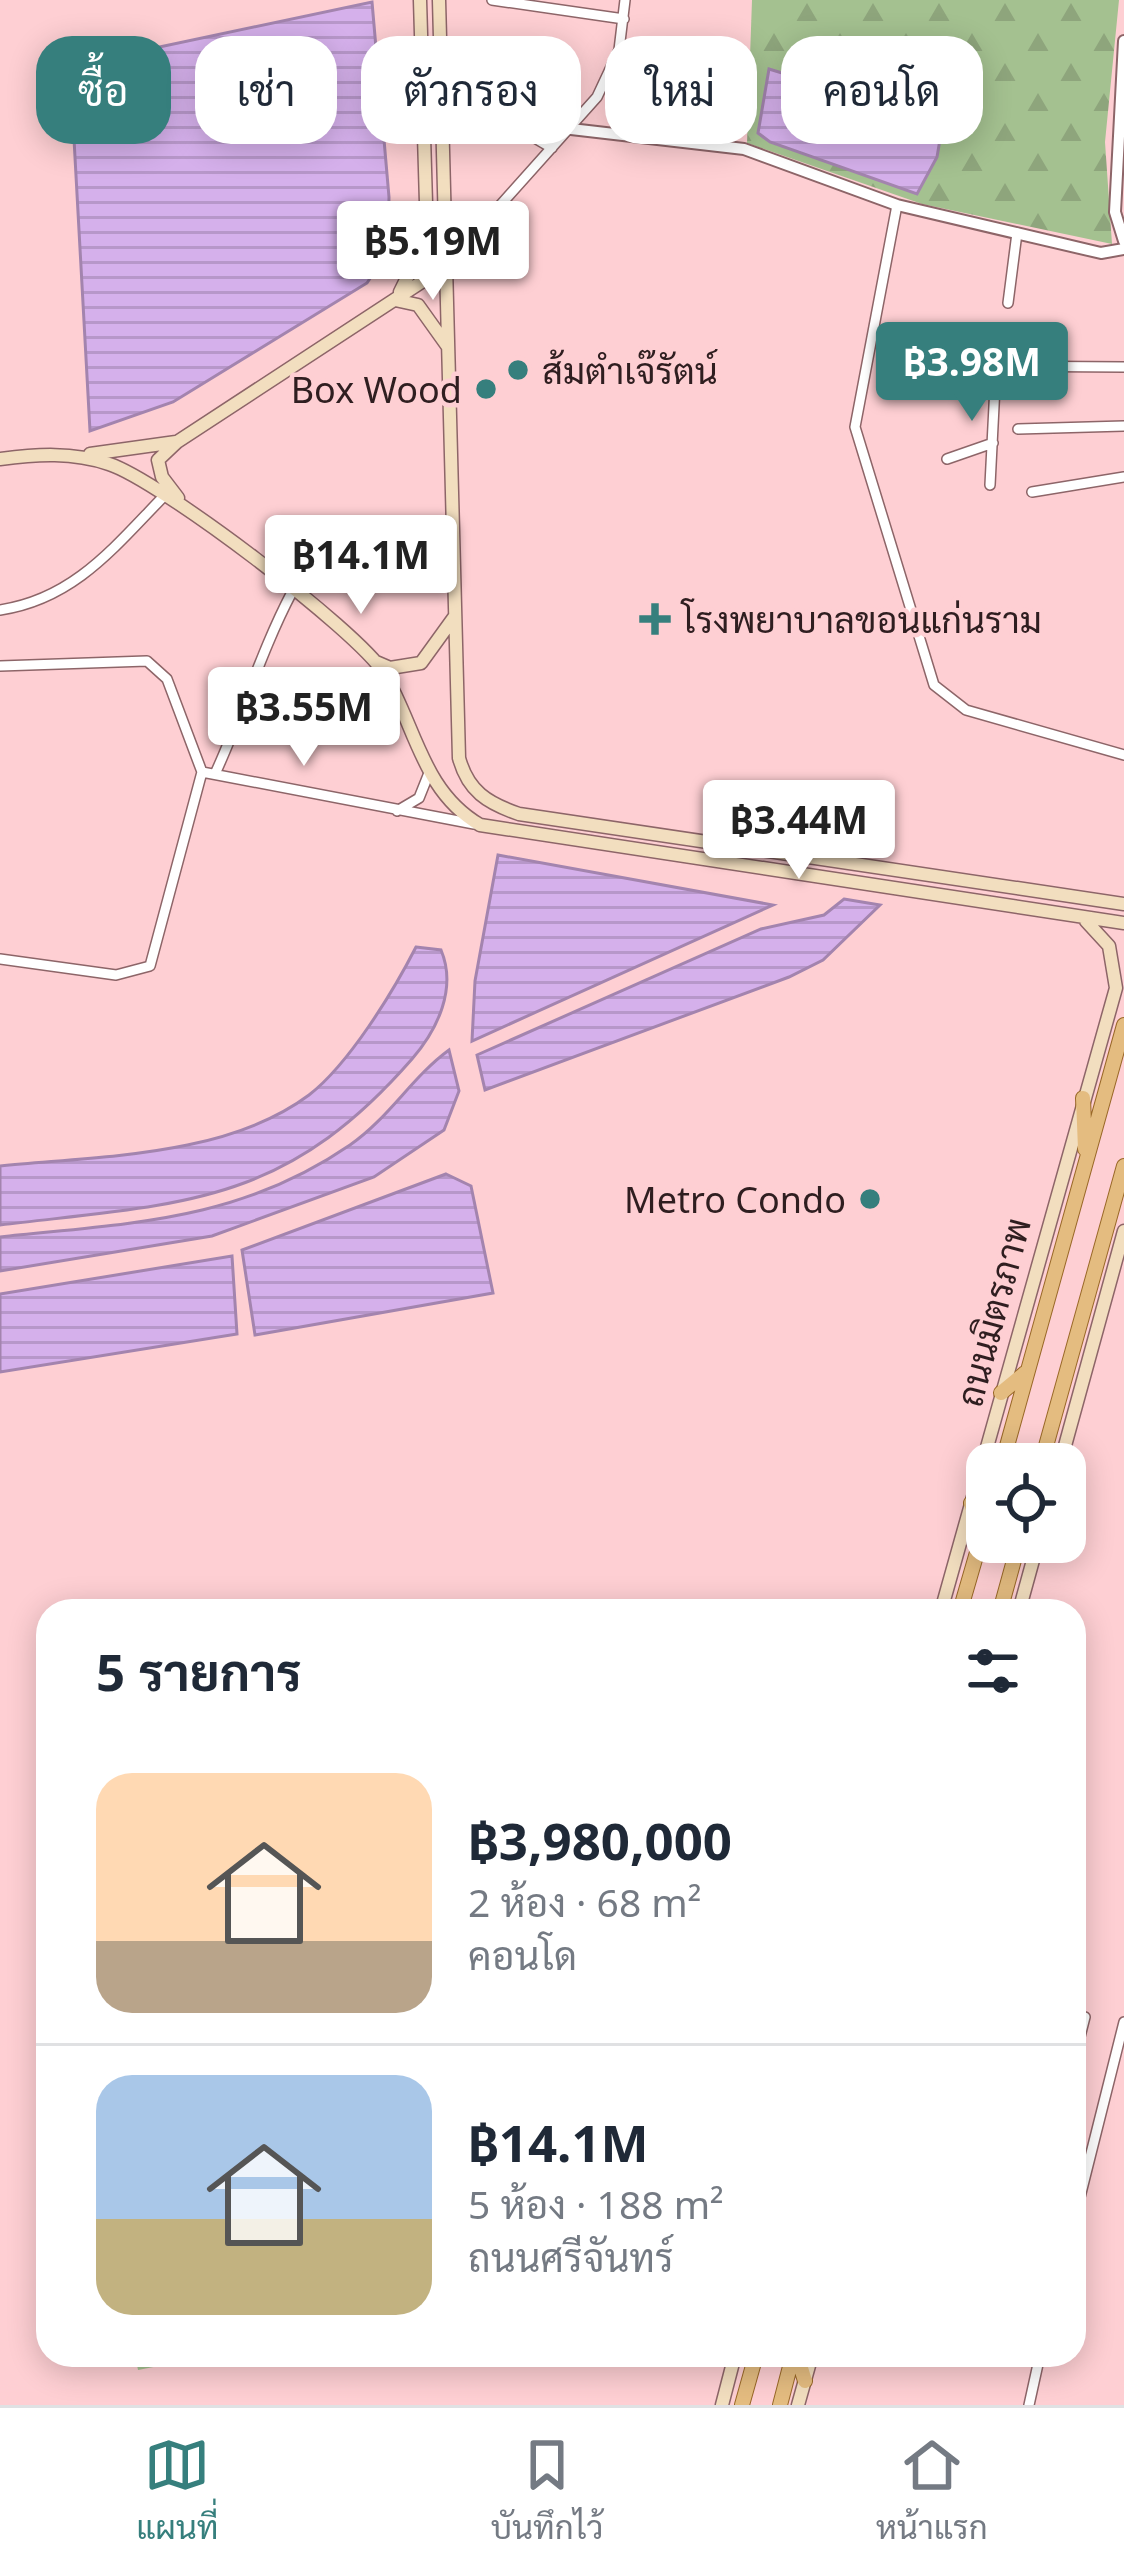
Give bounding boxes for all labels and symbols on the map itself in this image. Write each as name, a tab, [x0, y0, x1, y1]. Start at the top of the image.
pin: ฿5.19M	[335, 201, 531, 303]
pin: ฿3.98M	[874, 322, 1070, 424]
place label: ส้มตำเจ๊รัตน์	[542, 346, 718, 395]
marker: ส้มตำเจ๊รัตน์	[505, 357, 531, 383]
place label: Box Wood	[291, 365, 462, 414]
marker: Box Wood	[473, 376, 499, 402]
pin: ฿14.1M	[263, 515, 459, 617]
place label: โรงพยาบาลขอนแก่นราม	[680, 595, 1042, 644]
marker: โรงพยาบาลขอนแก่นราม	[639, 603, 671, 635]
pin: ฿3.55M	[206, 667, 402, 769]
pin: ฿3.44M	[701, 780, 897, 882]
place label: Metro Condo	[624, 1175, 846, 1224]
marker: Metro Condo	[857, 1186, 883, 1212]
street label: ถนนมิตรภาพ	[944, 1212, 1042, 1412]

